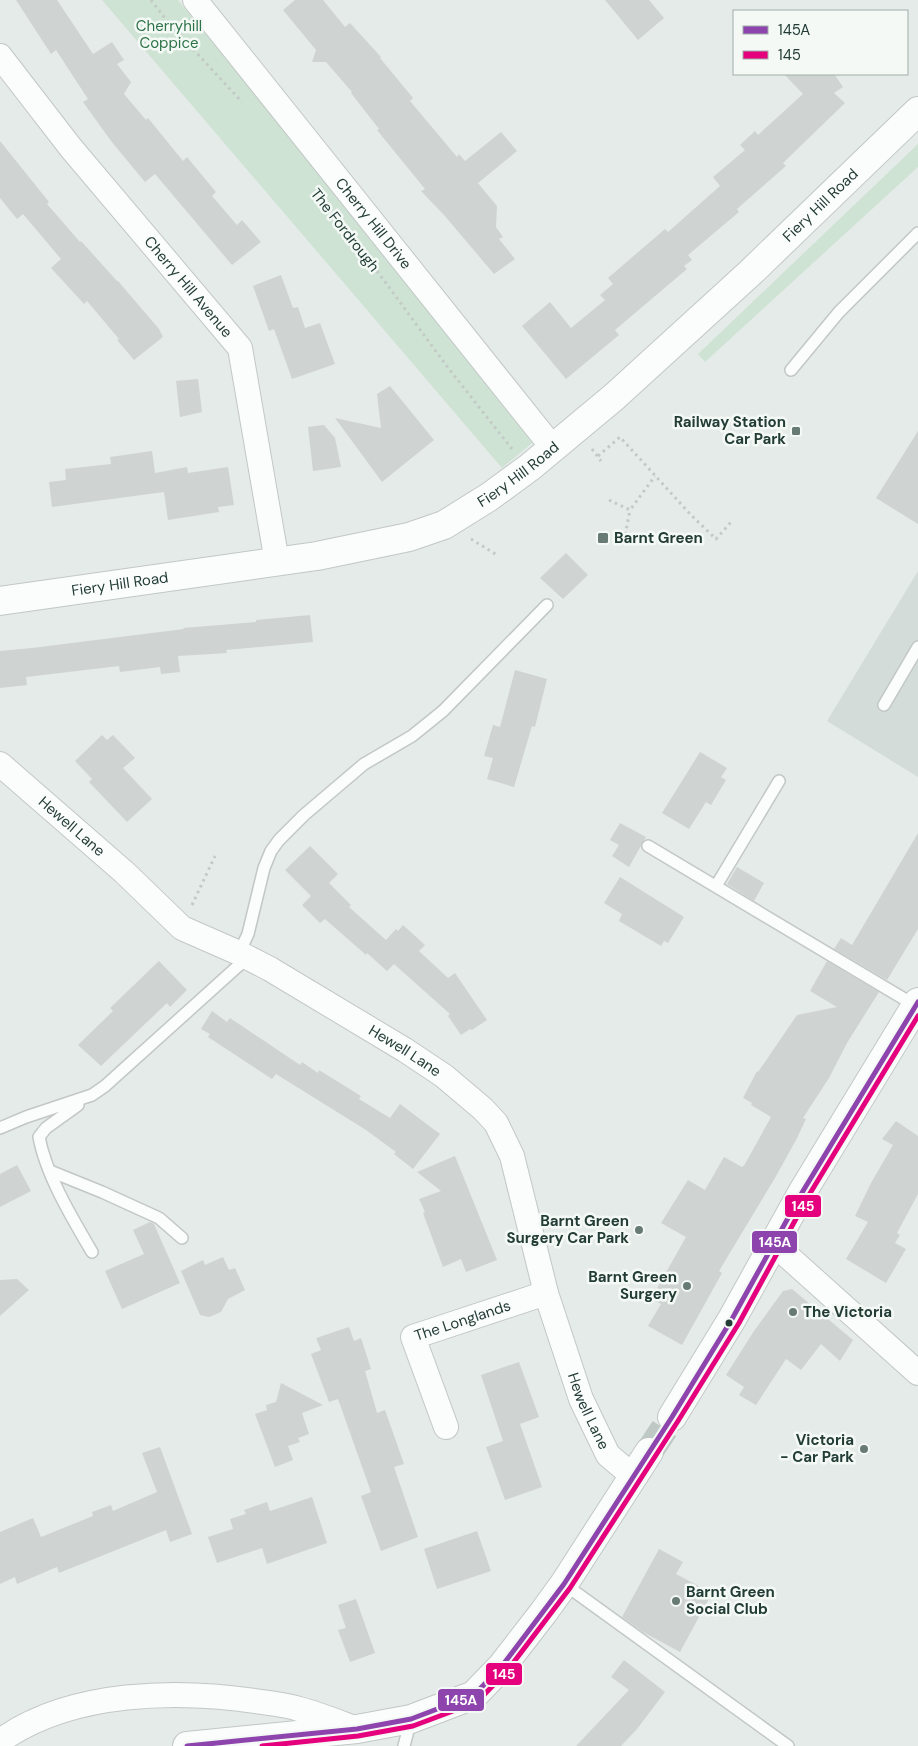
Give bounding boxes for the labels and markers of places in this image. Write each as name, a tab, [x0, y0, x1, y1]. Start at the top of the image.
place label: Railway Station Car Park	[674, 412, 786, 449]
marker: Railway Station Car Park	[790, 425, 802, 437]
place label: Barnt Green	[614, 528, 703, 548]
marker: Barnt Green	[596, 531, 610, 545]
place label: Barnt Green Surgery Car Park	[507, 1211, 629, 1248]
marker: Barnt Green Surgery Car Park	[633, 1224, 645, 1236]
place label: Barnt Green Surgery	[588, 1267, 677, 1304]
marker: Barnt Green Surgery	[681, 1280, 693, 1292]
place label: The Victoria	[803, 1302, 892, 1322]
marker: The Victoria	[787, 1306, 799, 1318]
unlabelled marker	[724, 1318, 734, 1328]
place label: Victoria - Car Park	[780, 1430, 854, 1467]
marker: Victoria - Car Park	[858, 1443, 870, 1455]
place label: Barnt Green Social Club	[686, 1582, 775, 1619]
marker: Barnt Green Social Club	[670, 1595, 682, 1607]

